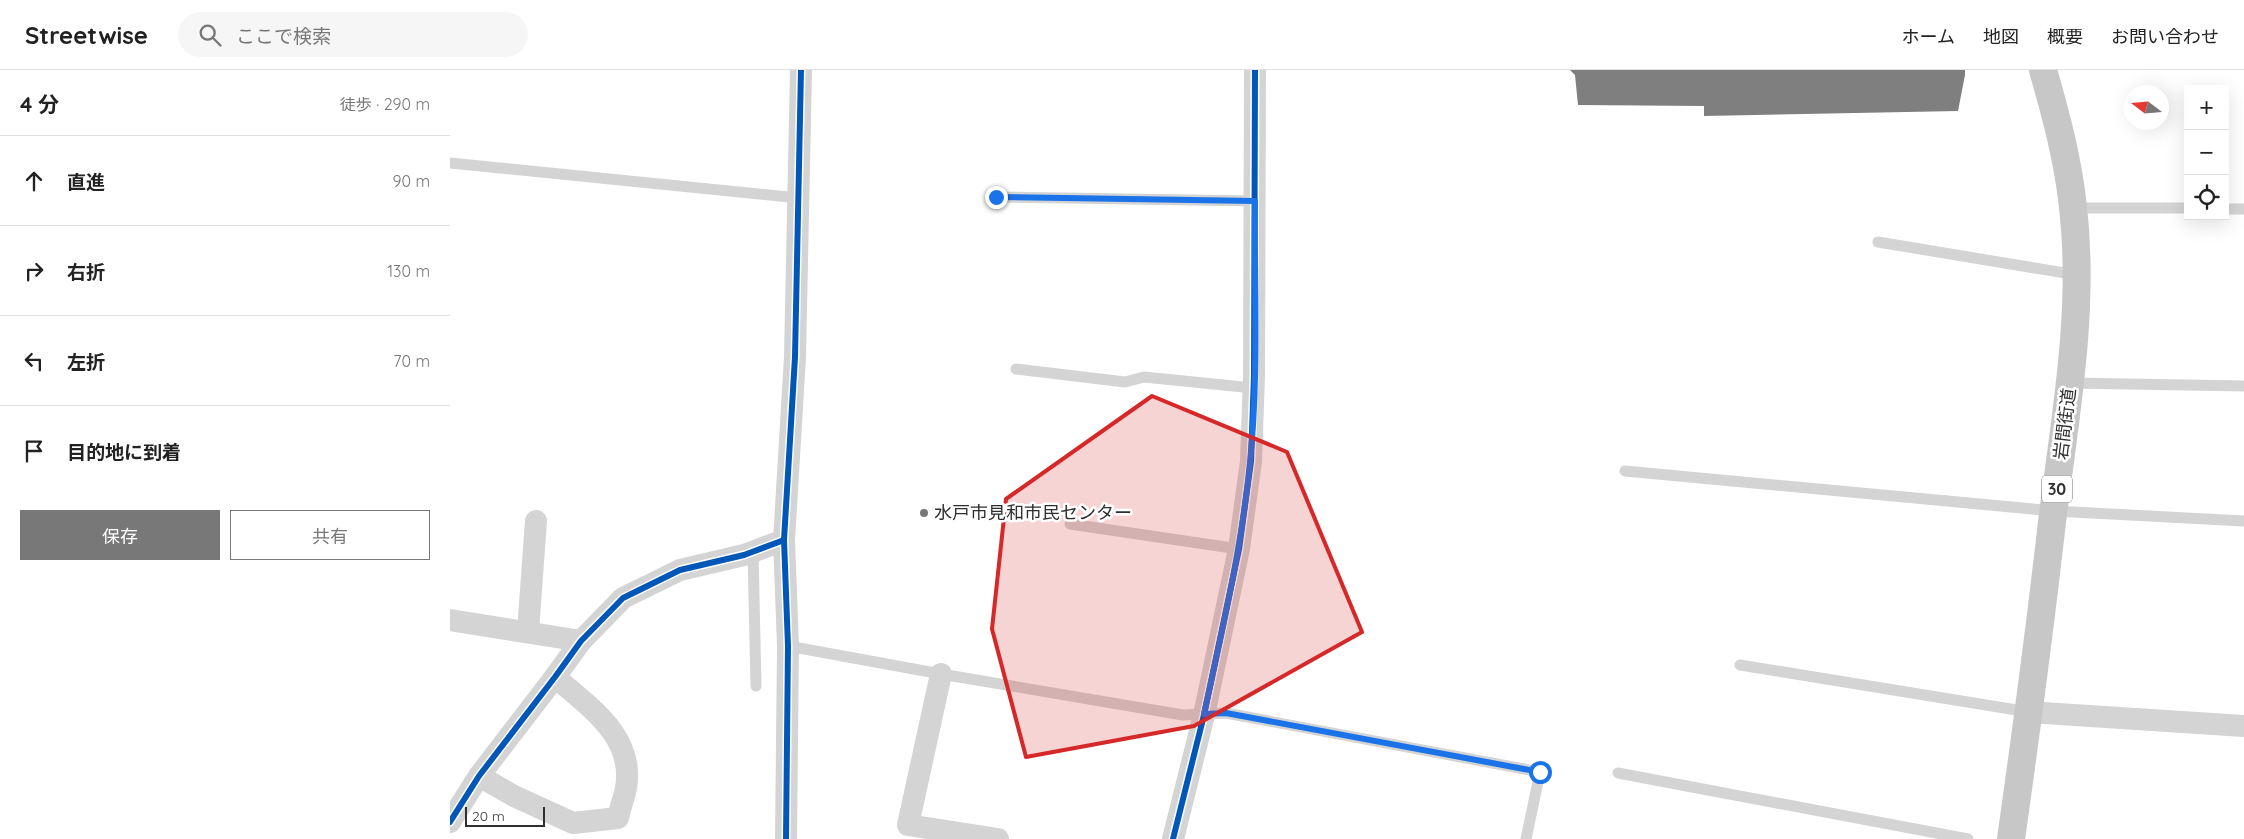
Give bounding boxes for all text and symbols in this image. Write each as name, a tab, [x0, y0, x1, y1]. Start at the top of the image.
search box	[178, 12, 528, 57]
text: Streetwise	[25, 20, 148, 50]
icon: search	[196, 21, 224, 49]
text: ここで検索	[236, 24, 331, 48]
text: ホーム	[1902, 25, 1955, 48]
text: 地図	[1983, 25, 2019, 48]
text: 概要	[2047, 25, 2083, 48]
text: お問い合わせ	[2111, 25, 2219, 48]
north arrow	[2124, 85, 2169, 130]
map controls	[2184, 85, 2229, 220]
button: +	[2184, 85, 2229, 130]
text: 4 分	[20, 91, 59, 117]
text: 徒歩 · 290 m	[340, 94, 430, 114]
button: −	[2184, 130, 2229, 175]
icon: ahead	[20, 167, 48, 195]
text: 直進	[67, 170, 105, 194]
text: 90 m	[393, 171, 430, 191]
button: locate	[2184, 175, 2229, 220]
route end	[985, 186, 1008, 209]
icon: right	[20, 257, 48, 285]
text: 右折	[67, 260, 105, 284]
text: 130 m	[387, 261, 430, 281]
icon: left	[20, 347, 48, 375]
text: 左折	[67, 350, 105, 374]
text: 70 m	[393, 351, 430, 371]
street label: 岩間街道	[2049, 387, 2080, 461]
icon: arrive	[20, 437, 48, 465]
text: 目的地に到着	[67, 440, 181, 464]
road number: 30	[2042, 476, 2072, 502]
place label: 水戸市見和市民センター	[934, 501, 1132, 524]
marker: 水戸市見和市民センター	[918, 507, 930, 519]
button: 保存	[20, 510, 220, 560]
button: 共有	[230, 510, 430, 560]
route start	[1529, 761, 1552, 784]
scale bar	[465, 804, 545, 827]
text: 20 m	[472, 807, 505, 825]

